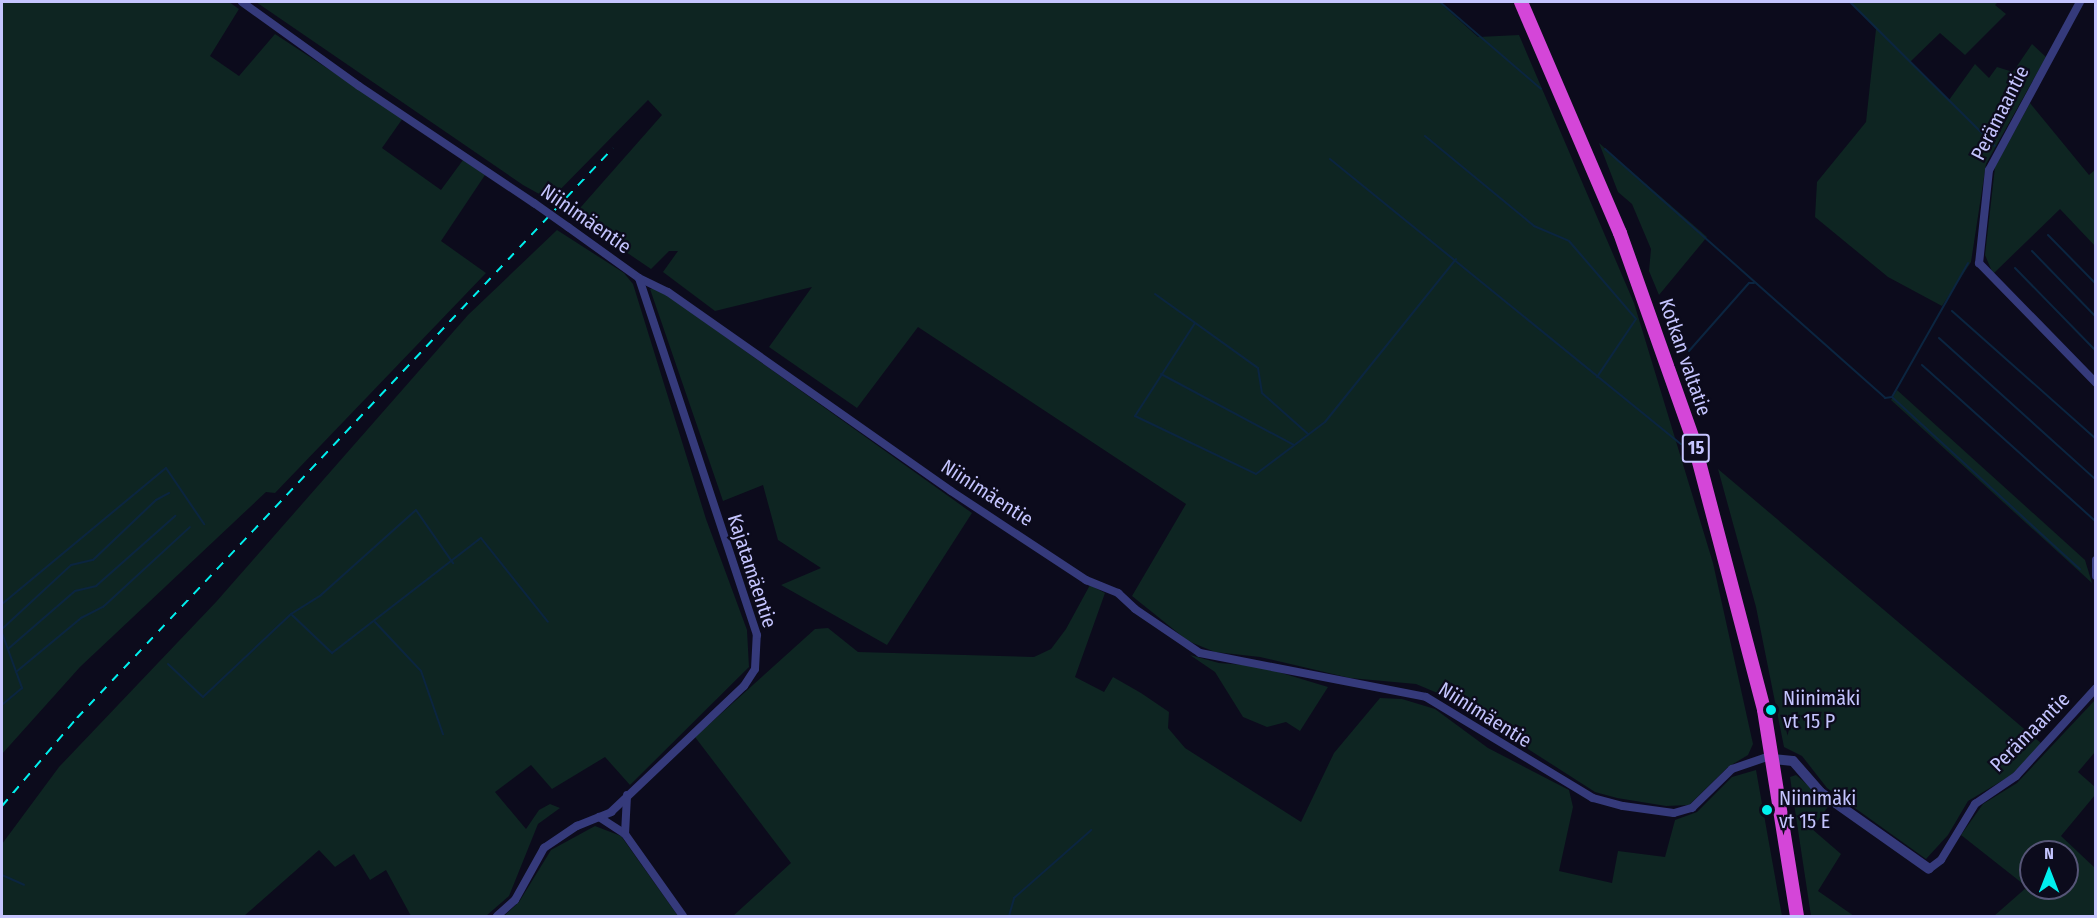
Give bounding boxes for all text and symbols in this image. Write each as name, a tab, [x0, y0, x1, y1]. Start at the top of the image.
street label: Perämaantie	[1966, 62, 2034, 164]
street label: Niinimäentie	[536, 179, 636, 259]
street label: Kotkan valtatie	[1654, 295, 1716, 419]
road number: 15	[1681, 433, 1711, 463]
street label: Niinimäentie	[936, 454, 1038, 532]
street label: Kajatamäentie	[722, 511, 782, 631]
street label: Niinimäentie	[1434, 677, 1536, 753]
place label: Niinimäki vt 15 P	[1783, 686, 1860, 733]
street label: Perämaantie	[1985, 687, 2075, 777]
marker: Niinimäki vt 15 P	[1764, 703, 1778, 717]
place label: Niinimäki vt 15 E	[1779, 786, 1856, 833]
marker: Niinimäki vt 15 E	[1760, 803, 1774, 817]
north arrow	[2019, 840, 2079, 900]
text: N	[2044, 844, 2054, 863]

